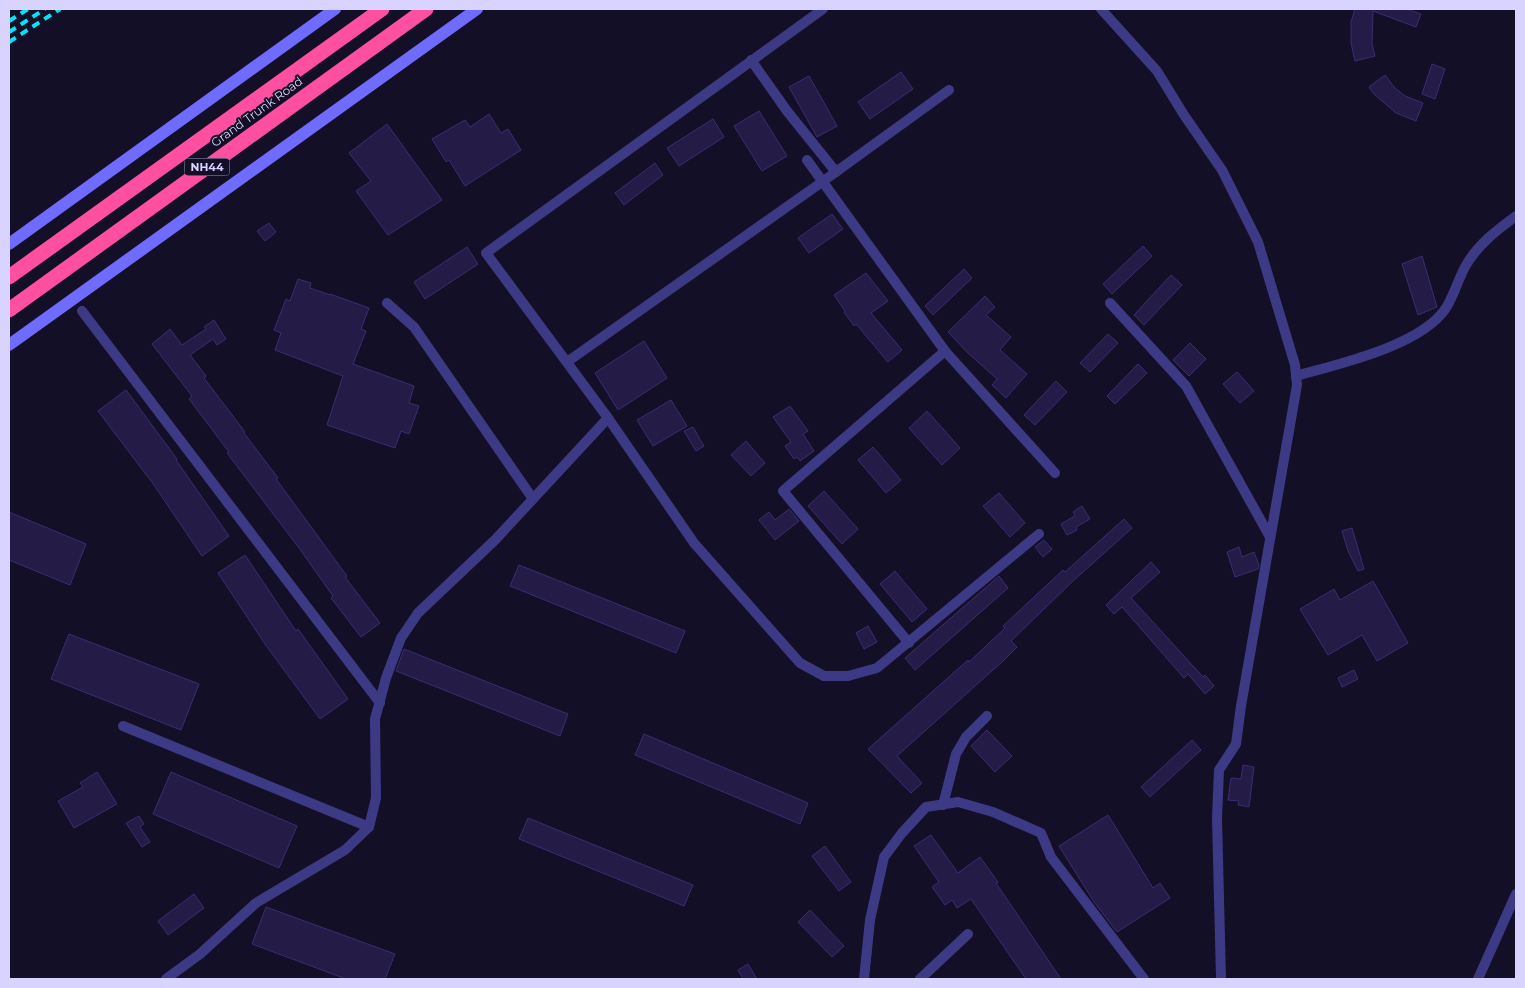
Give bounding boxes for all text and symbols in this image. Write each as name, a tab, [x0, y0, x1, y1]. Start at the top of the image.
street label: Grand Trunk Road	[208, 73, 305, 150]
road number: NH44	[184, 158, 230, 176]

